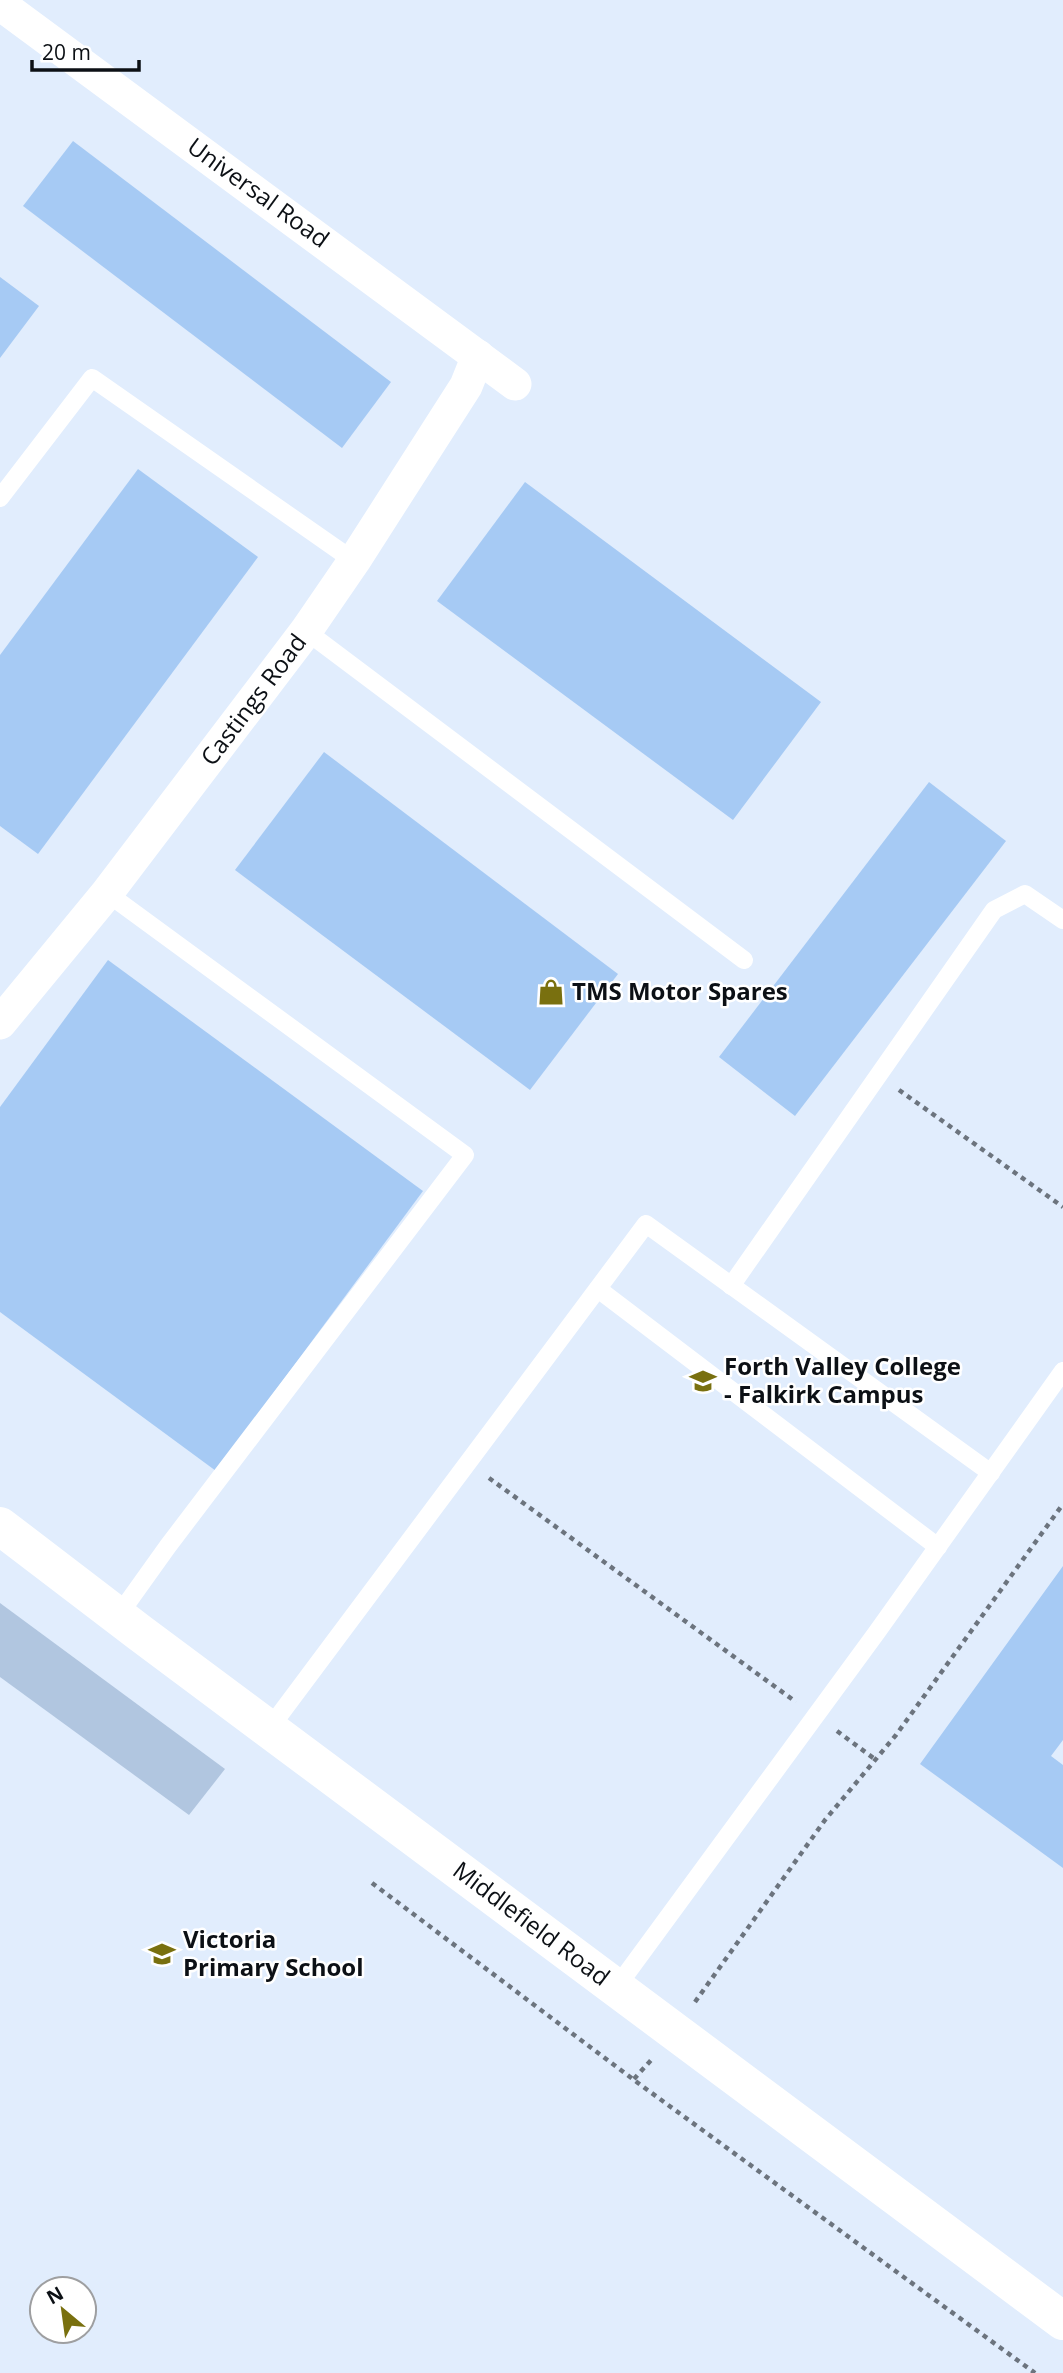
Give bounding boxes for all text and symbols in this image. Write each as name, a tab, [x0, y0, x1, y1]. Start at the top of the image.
scale bar	[32, 28, 138, 72]
text: 20 m	[42, 38, 91, 66]
street label: Universal Road	[181, 129, 336, 254]
street label: Castings Road	[192, 626, 313, 772]
place label: TMS Motor Spares	[572, 974, 788, 1007]
shop icon: TMS Motor Spares	[536, 977, 566, 1007]
place label: Forth Valley College - Falkirk Campus	[724, 1349, 961, 1410]
school or university icon: Forth Valley College - Falkirk Campus	[688, 1366, 718, 1396]
street label: Middlefield Road	[447, 1853, 617, 1993]
place label: Victoria Primary School	[183, 1922, 364, 1983]
school or university icon: Victoria Primary School	[147, 1939, 177, 1969]
north arrow	[28, 2275, 98, 2345]
text: N	[42, 2280, 68, 2310]

